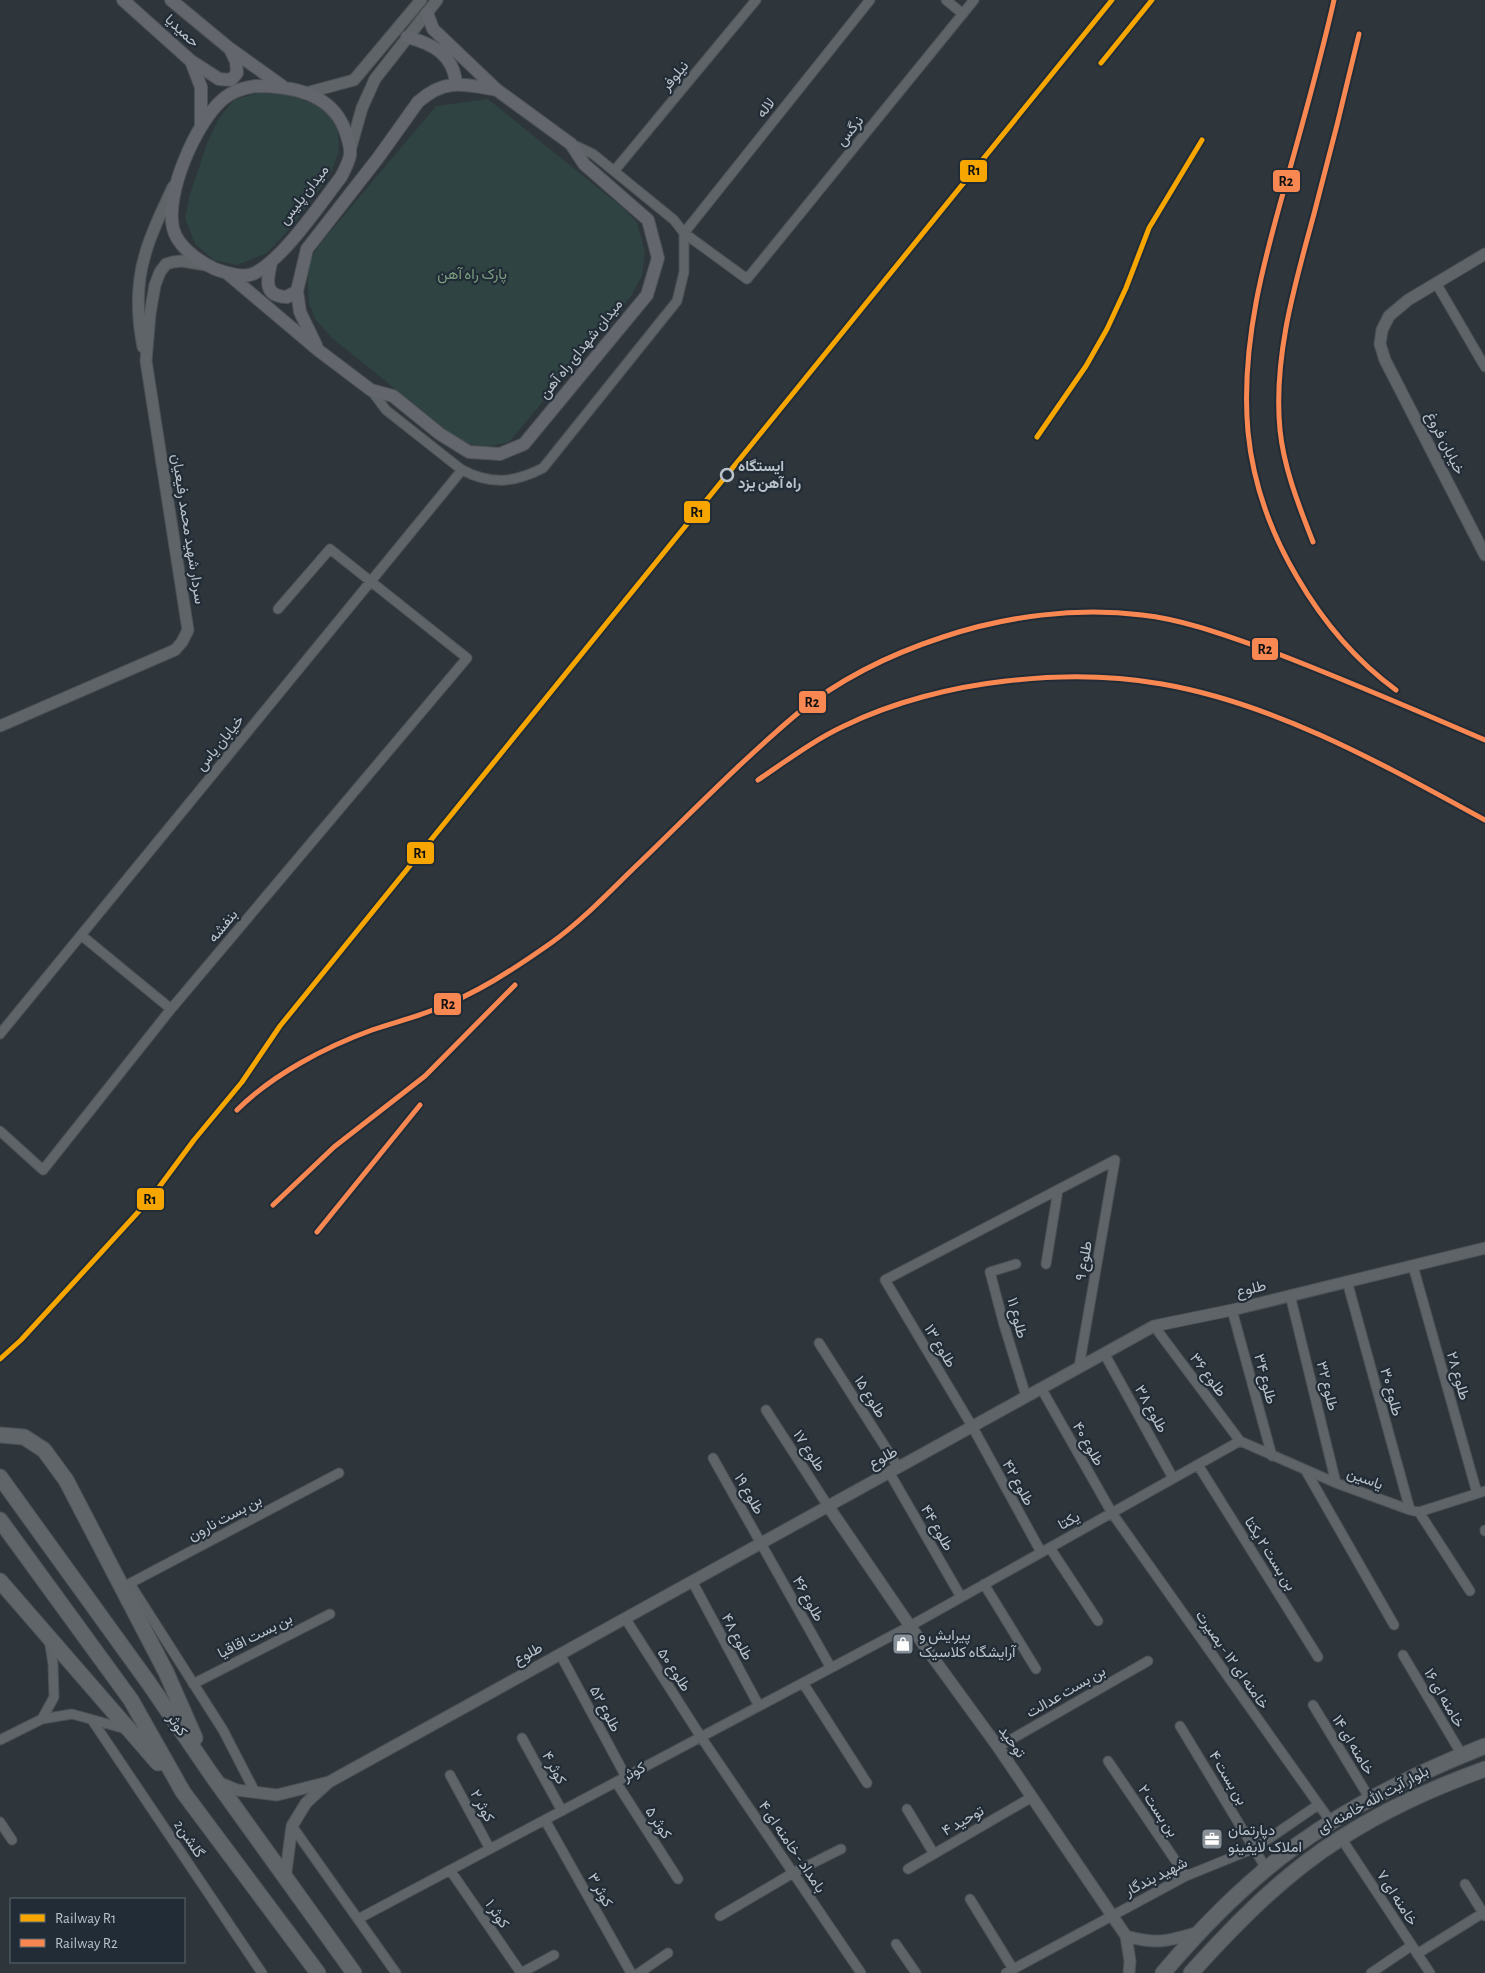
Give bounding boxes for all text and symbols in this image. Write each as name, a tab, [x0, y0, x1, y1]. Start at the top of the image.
street label: حمیدیا	[161, 12, 202, 51]
street label: نیلوفر	[658, 58, 692, 95]
street label: لاله	[754, 95, 778, 121]
street label: نرگس	[834, 113, 868, 150]
line badge: R1	[959, 159, 988, 183]
street label: میدان پلیس	[276, 162, 333, 229]
text: R1	[967, 164, 981, 178]
line badge: R2	[1272, 169, 1301, 193]
text: R2	[1279, 175, 1294, 189]
park label: پارک راه آهن	[437, 266, 507, 284]
street label: میدان شهدای راه آهن	[536, 296, 627, 403]
street label: خیابان فروغ	[1420, 409, 1467, 478]
street label: سردار شهید محمد رفیعیان	[168, 453, 207, 605]
place label: ایستگاه راه آهن یزد	[738, 458, 801, 492]
marker: ایستگاه راه آهن یزد	[720, 468, 734, 482]
line badge: R1	[683, 500, 711, 524]
text: R1	[690, 506, 704, 520]
line badge: R2	[1251, 637, 1279, 661]
text: R2	[1258, 643, 1273, 657]
line badge: R2	[798, 690, 827, 714]
text: R2	[805, 696, 820, 710]
street label: خیابان یاس	[193, 712, 248, 775]
line badge: R1	[406, 841, 435, 865]
text: R1	[413, 847, 427, 861]
street label: بنفشه	[205, 907, 242, 946]
line badge: R2	[433, 992, 462, 1016]
text: R2	[441, 998, 456, 1012]
line badge: R1	[136, 1187, 165, 1211]
text: R1	[143, 1193, 157, 1207]
street label: طلوع ۹	[1073, 1240, 1098, 1283]
street label: طلوع	[1234, 1278, 1269, 1303]
street label: طلوع ۱۱	[1001, 1296, 1030, 1341]
street label: طلوع ۱۳	[919, 1322, 959, 1372]
street label: طلوع ۳۶	[1185, 1350, 1229, 1402]
street label: طلوع ۲۸	[1441, 1350, 1472, 1403]
street label: طلوع ۳۴	[1248, 1352, 1279, 1407]
street label: طلوع ۳۲	[1311, 1360, 1340, 1413]
street label: طلوع ۳۰	[1374, 1366, 1405, 1419]
street label: طلوع ۱۵	[849, 1373, 889, 1422]
street label: طلوع ۳۸	[1129, 1383, 1170, 1437]
street label: طلوع ۴۰	[1067, 1420, 1107, 1470]
street label: طلوع ۱۷	[788, 1428, 828, 1476]
street label: طلوع	[866, 1444, 902, 1475]
street label: طلوع ۴۲	[997, 1458, 1037, 1510]
street label: یاسین	[1344, 1466, 1385, 1494]
street label: طلوع ۱۹	[729, 1471, 767, 1519]
street label: بن بست نارون	[186, 1492, 265, 1545]
street label: طلوع ۴۴	[915, 1503, 956, 1555]
street label: یکتا	[1056, 1509, 1083, 1534]
street label: بن بست ۲ یکتا	[1240, 1515, 1299, 1594]
street label: طلوع ۴۶	[787, 1574, 827, 1626]
street label: خامنه ای ۱۲ - بصیرت	[1191, 1608, 1272, 1713]
street label: بن بست اقاقیا	[215, 1611, 296, 1663]
street label: طلوع ۴۸	[716, 1611, 756, 1664]
place label: پیرایش و آرایشگاه کلاسیک	[919, 1628, 1017, 1661]
shop icon: پیرایش و آرایشگاه کلاسیک	[891, 1632, 915, 1656]
street label: طلوع	[511, 1640, 547, 1671]
street label: طلوع ۵۰	[652, 1646, 694, 1696]
street label: بن بست عدالت	[1024, 1663, 1109, 1722]
street label: خامنه ای ۱۶	[1419, 1666, 1467, 1731]
street label: طلوع ۵۲	[584, 1684, 623, 1736]
street label: کوثر	[163, 1710, 190, 1740]
street label: خامنه ای ۱۴	[1328, 1713, 1377, 1778]
street label: توحید	[995, 1723, 1028, 1761]
street label: کوثر ۴	[538, 1749, 569, 1788]
street label: بن بست ۴	[1204, 1749, 1250, 1809]
street label: کوثر	[619, 1760, 649, 1786]
street label: بلوار آیت الله خامنه ای	[1314, 1762, 1432, 1838]
street label: بن بست ۲	[1134, 1782, 1181, 1841]
street label: کوثر ۲	[466, 1787, 497, 1825]
street label: بامداد - خامنه ای ۴	[754, 1798, 828, 1897]
street label: توحید ۴	[939, 1803, 987, 1840]
street label: کوثر ۵	[641, 1804, 674, 1843]
street label: گلشن2	[169, 1817, 207, 1862]
place label: دپارتمان املاک لایفینو	[1228, 1823, 1302, 1856]
office icon: دپارتمان املاک لایفینو	[1200, 1827, 1224, 1851]
street label: شهید بندگار	[1121, 1855, 1190, 1901]
street label: خامنه ای ۷	[1372, 1868, 1420, 1929]
street label: کوثر ۳	[584, 1871, 615, 1910]
street label: کوثر ۱	[481, 1897, 512, 1932]
legend	[10, 1898, 185, 1963]
text: Railway R1	[55, 1911, 116, 1926]
text: Railway R2	[55, 1936, 118, 1951]

